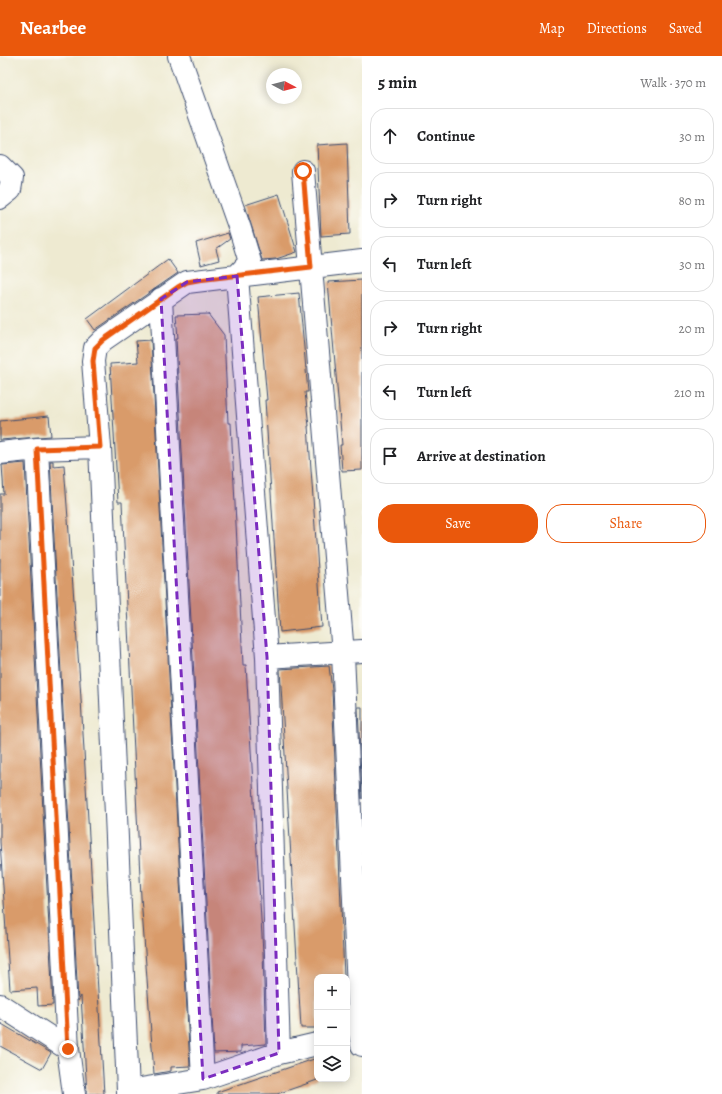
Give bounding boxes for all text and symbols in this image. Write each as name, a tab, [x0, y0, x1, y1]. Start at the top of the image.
text: Nearbee	[20, 15, 86, 41]
text: Map	[539, 19, 565, 38]
text: Directions	[587, 19, 647, 38]
text: Saved	[669, 19, 702, 38]
north arrow	[266, 68, 302, 104]
text: 5 min	[378, 71, 417, 94]
text: Walk · 370 m	[640, 74, 706, 91]
icon: ahead	[379, 125, 401, 147]
text: Continue	[417, 126, 475, 146]
text: 30 m	[679, 128, 705, 145]
route start	[294, 162, 312, 180]
icon: right	[379, 189, 401, 211]
text: Turn right	[417, 190, 482, 210]
text: 80 m	[678, 192, 705, 209]
icon: left	[379, 253, 401, 275]
text: Turn left	[417, 254, 472, 274]
text: 30 m	[679, 256, 705, 273]
icon: right	[379, 317, 401, 339]
text: Turn right	[417, 318, 482, 338]
text: 20 m	[679, 320, 705, 337]
icon: left	[379, 381, 401, 403]
text: Turn left	[417, 382, 472, 402]
text: 210 m	[674, 384, 705, 401]
icon: arrive	[379, 445, 401, 467]
text: Arrive at destination	[417, 446, 546, 466]
button: Save	[378, 504, 538, 543]
button: Share	[546, 504, 706, 543]
map controls	[314, 974, 350, 1082]
button: +	[314, 974, 350, 1010]
button: −	[314, 1010, 350, 1046]
route end	[59, 1040, 77, 1058]
button: layers	[314, 1046, 350, 1082]

